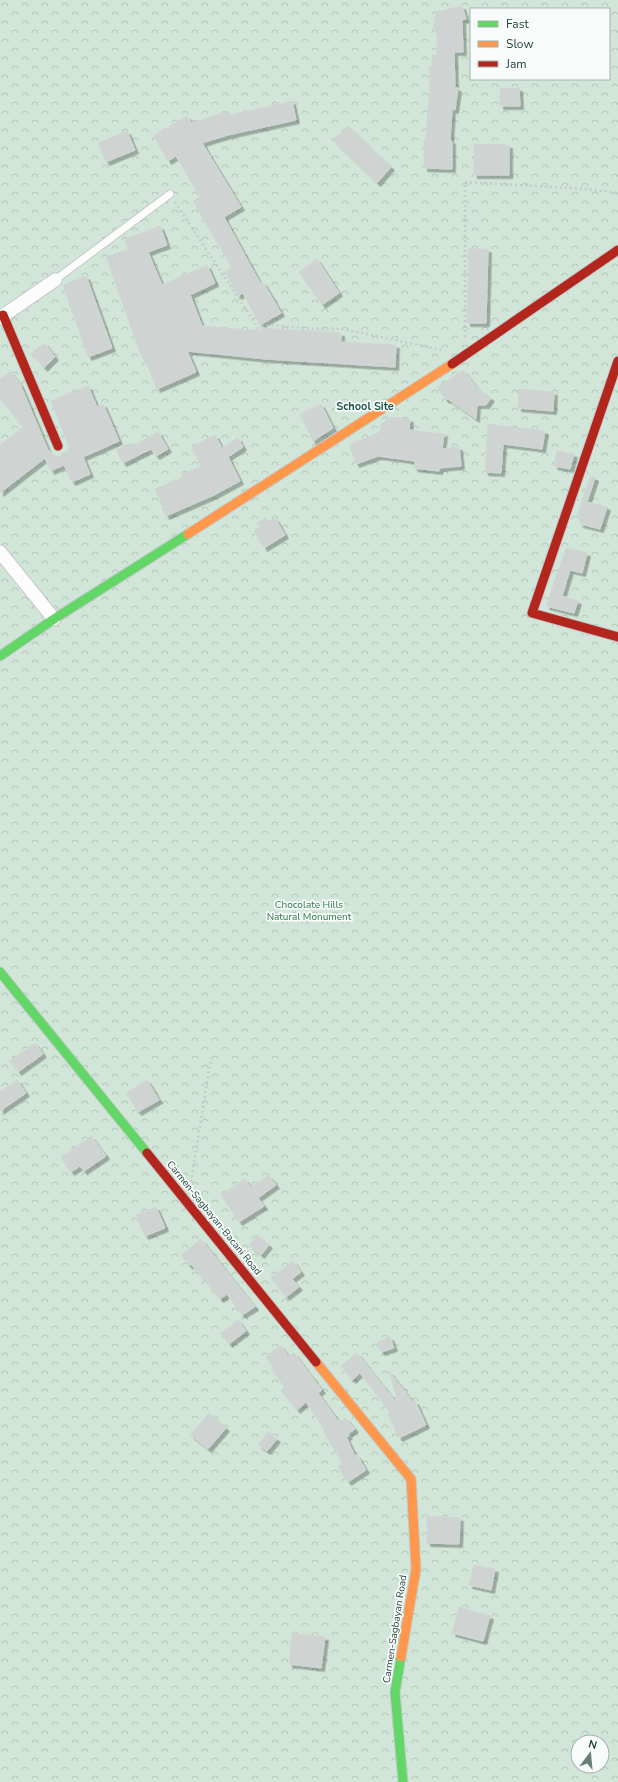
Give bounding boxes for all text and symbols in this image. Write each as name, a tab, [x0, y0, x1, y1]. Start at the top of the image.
legend	[470, 8, 610, 80]
text: Fast	[506, 16, 529, 32]
text: Slow	[506, 36, 534, 52]
text: Jam	[505, 56, 527, 72]
district label: School Site	[336, 399, 394, 414]
park label: Chocolate Hills Natural Monument	[267, 898, 352, 924]
street label: Carmen-Sagbayan-Bacani Road	[163, 1158, 265, 1278]
street label: Carmen-Sagbayan Road	[380, 1574, 410, 1684]
north arrow	[570, 1734, 610, 1774]
text: N	[587, 1737, 599, 1753]

